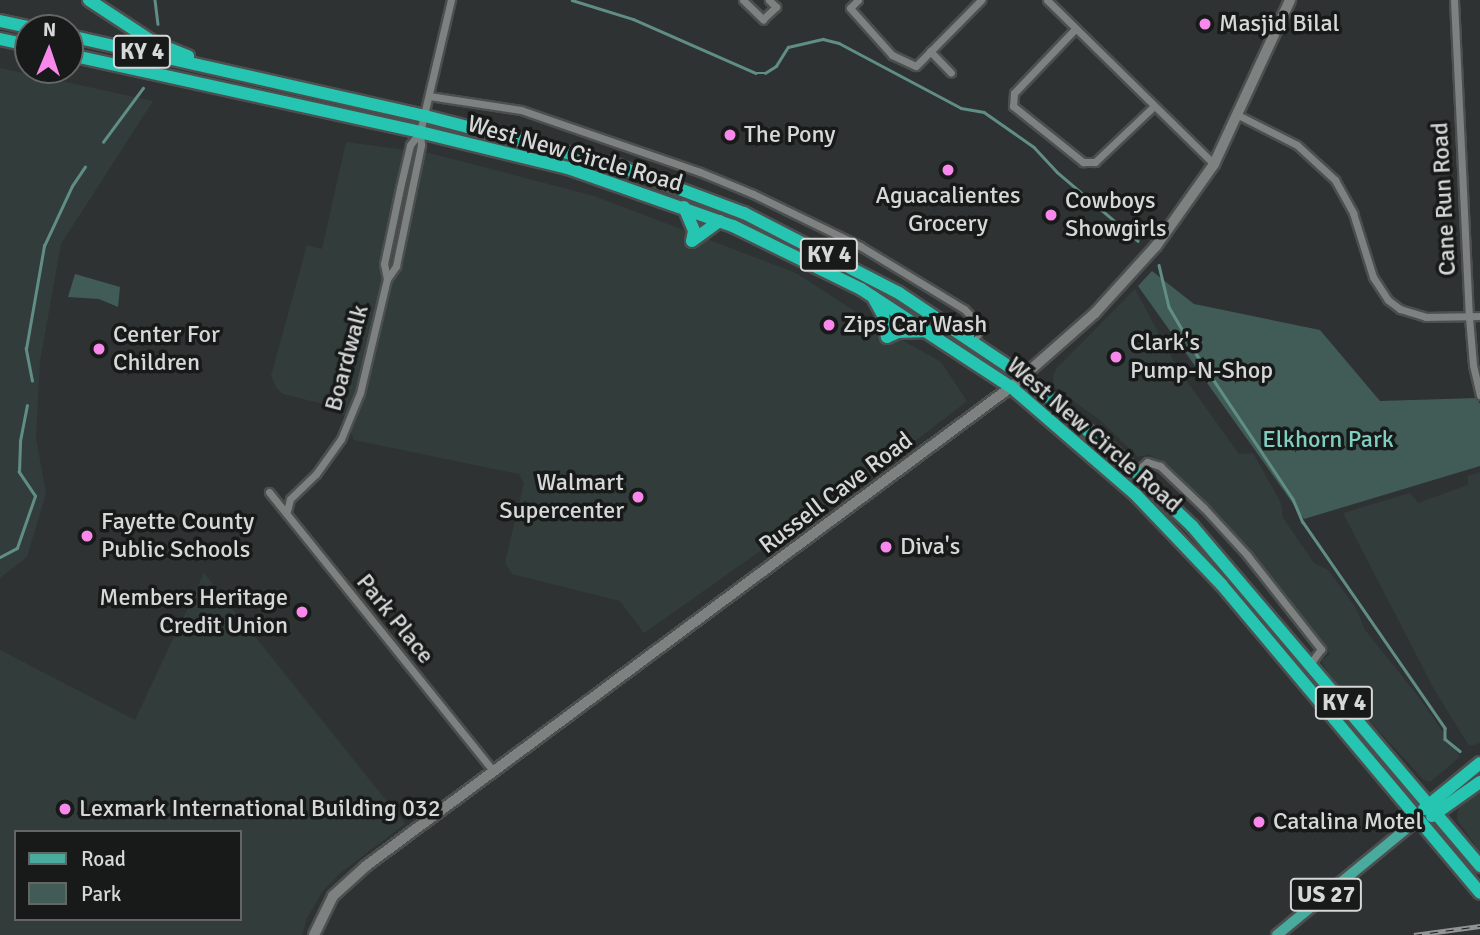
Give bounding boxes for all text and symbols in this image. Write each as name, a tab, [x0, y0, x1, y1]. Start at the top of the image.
place label: Masjid Bilal	[1219, 10, 1340, 38]
north arrow	[14, 14, 84, 84]
marker: Masjid Bilal	[1197, 16, 1213, 32]
text: N	[43, 18, 57, 42]
road number: KY 4	[112, 32, 172, 72]
street label: West New Circle Road	[464, 110, 686, 198]
place label: The Pony	[744, 121, 836, 149]
street label: Cane Run Road	[1426, 122, 1462, 276]
marker: The Pony	[722, 127, 738, 143]
marker: Aguacalientes Grocery	[940, 162, 956, 178]
place label: Aguacalientes Grocery	[875, 182, 1021, 238]
place label: Cowboys Showgirls	[1065, 187, 1166, 243]
marker: Cowboys Showgirls	[1043, 207, 1059, 223]
road number: KY 4	[799, 236, 859, 274]
street label: Boardwalk	[319, 302, 375, 414]
place label: Zips Car Wash	[843, 311, 987, 339]
marker: Zips Car Wash	[821, 317, 837, 333]
place label: Center For Children	[113, 321, 220, 377]
place label: Clark's Pump-N-Shop	[1130, 329, 1273, 385]
marker: Center For Children	[91, 341, 107, 357]
marker: Clark's Pump-N-Shop	[1108, 349, 1124, 365]
street label: West New Circle Road	[1001, 351, 1187, 519]
street label: Russell Cave Road	[754, 426, 918, 560]
park label: Elkhorn Park	[1262, 426, 1394, 454]
place label: Walmart Supercenter	[499, 469, 624, 525]
marker: Walmart Supercenter	[630, 489, 646, 505]
place label: Fayette County Public Schools	[101, 508, 254, 564]
marker: Fayette County Public Schools	[79, 528, 95, 544]
place label: Diva's	[900, 533, 960, 561]
marker: Diva's	[878, 539, 894, 555]
street label: Park Place	[350, 568, 440, 670]
place label: Members Heritage Credit Union	[99, 584, 288, 640]
marker: Members Heritage Credit Union	[294, 604, 310, 620]
road number: KY 4	[1314, 684, 1374, 722]
place label: Lexmark International Building 032	[79, 795, 441, 823]
marker: Lexmark International Building 032	[57, 801, 73, 817]
place label: Catalina Motel	[1273, 808, 1423, 836]
marker: Catalina Motel	[1251, 814, 1267, 830]
legend	[14, 830, 242, 921]
text: Road	[81, 846, 126, 872]
road number: US 27	[1289, 876, 1363, 914]
text: Park	[81, 881, 121, 907]

